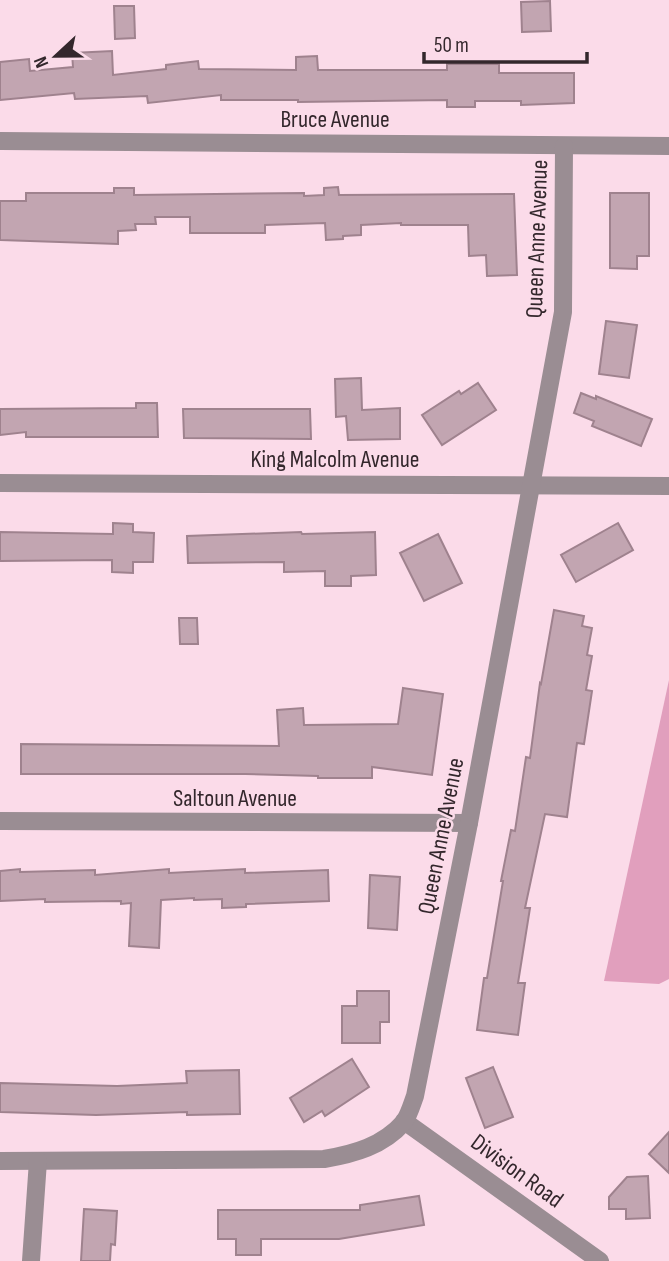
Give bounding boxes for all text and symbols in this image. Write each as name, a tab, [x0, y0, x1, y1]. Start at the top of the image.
north arrow	[21, 21, 91, 91]
scale bar	[424, 21, 587, 65]
text: 50 m	[434, 33, 469, 58]
text: N	[29, 53, 54, 71]
street label: Bruce Avenue	[280, 105, 390, 134]
street label: Queen Anne Avenue	[520, 159, 554, 319]
street label: King Malcolm Avenue	[251, 445, 419, 474]
street label: Queen Anne Avenue	[412, 755, 470, 917]
street label: Saltoun Avenue	[173, 784, 297, 813]
street label: Division Road	[465, 1128, 569, 1214]

